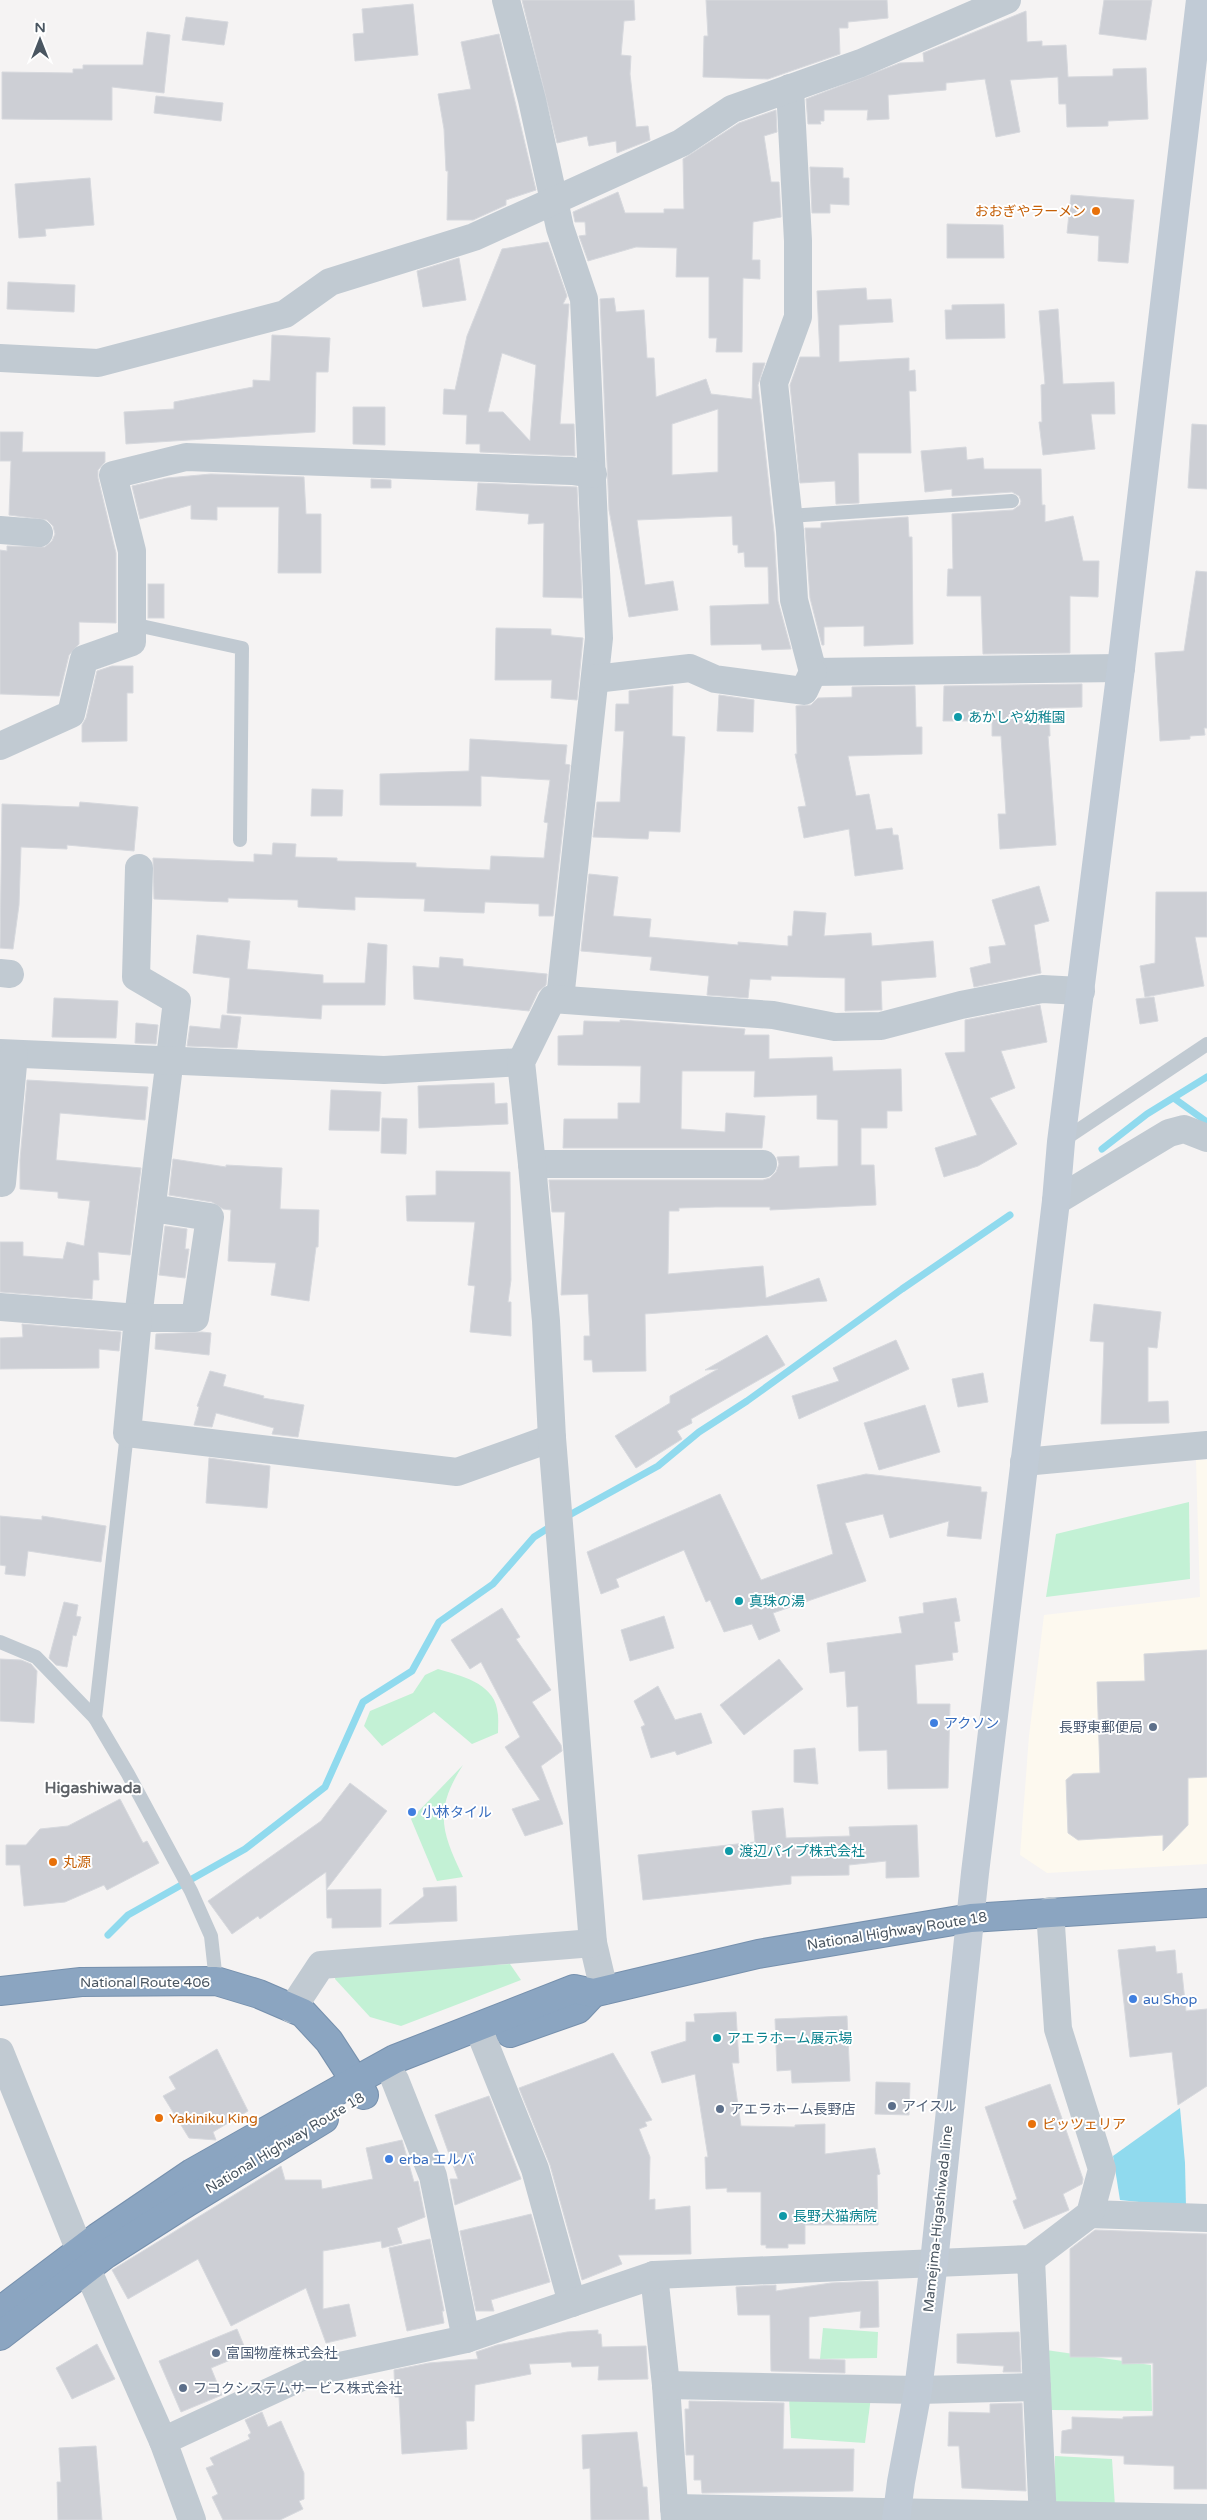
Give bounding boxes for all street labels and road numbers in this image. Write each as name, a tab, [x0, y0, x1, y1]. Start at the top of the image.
street label: National Highway Route 18	[806, 1908, 989, 1954]
street label: National Route 406	[80, 1974, 210, 1991]
street label: National Highway Route 18	[203, 2089, 368, 2197]
street label: Mamejima-Higashiwada line	[920, 2125, 956, 2313]

